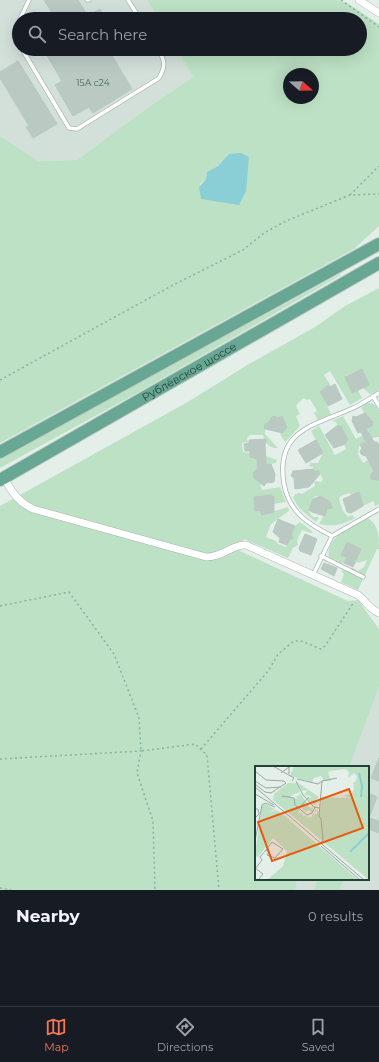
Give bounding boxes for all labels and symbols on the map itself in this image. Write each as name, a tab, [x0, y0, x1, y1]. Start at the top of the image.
north arrow	[283, 68, 319, 104]
house number: 15А с24	[76, 77, 110, 88]
street label: Рублёвское шоссе	[139, 339, 239, 404]
inset map	[255, 766, 369, 880]

